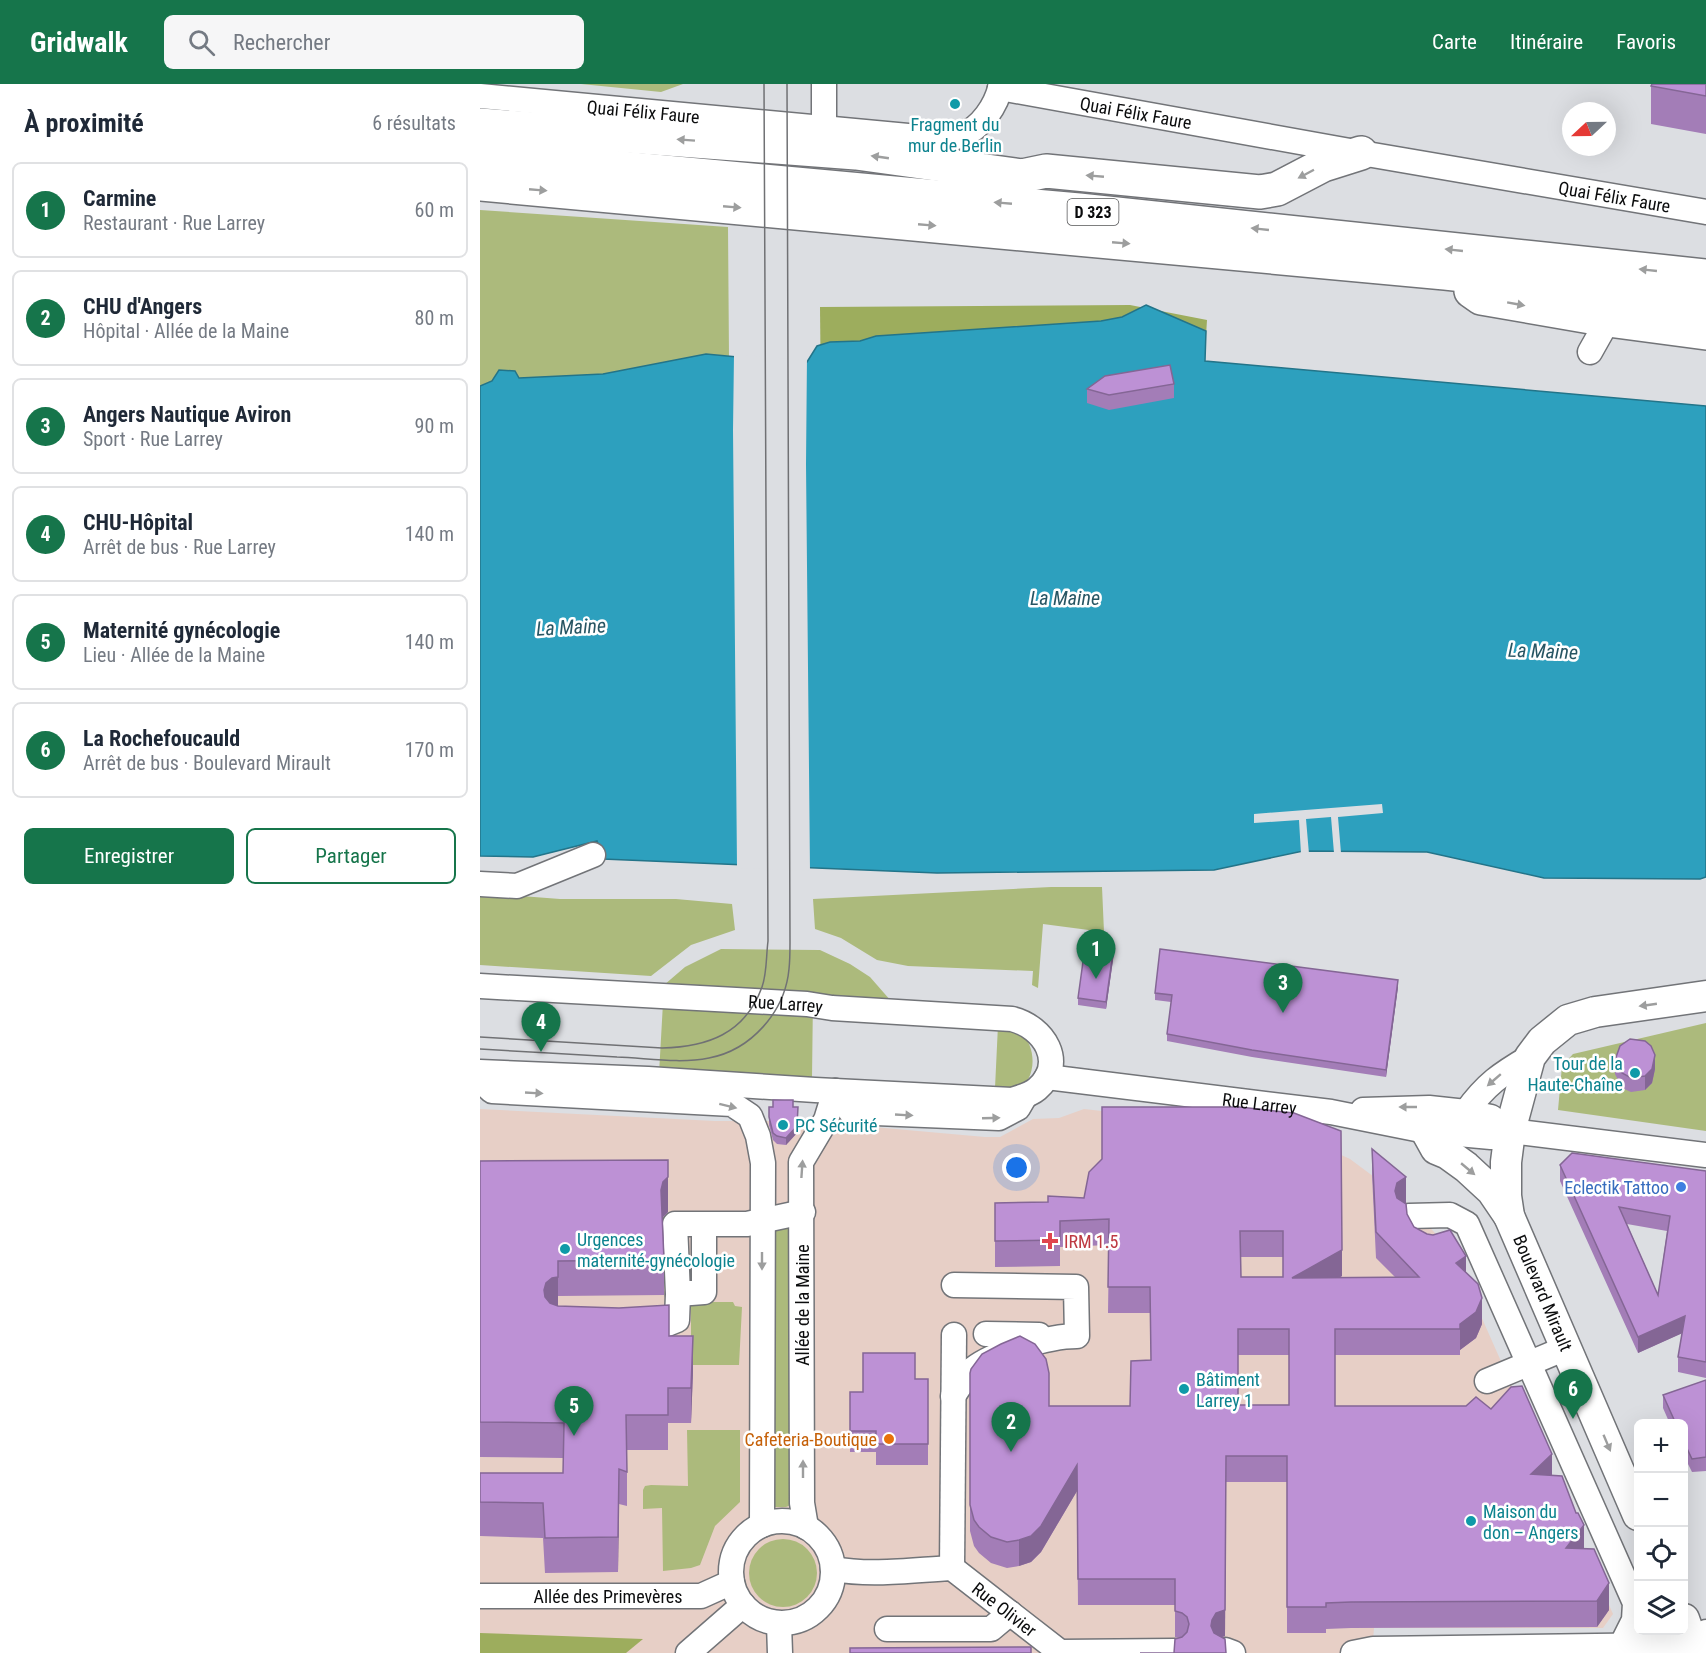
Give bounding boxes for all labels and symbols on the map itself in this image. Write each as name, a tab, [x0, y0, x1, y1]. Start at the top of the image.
street label: Quai Félix Faure	[1078, 92, 1193, 133]
street label: Quai Félix Faure	[586, 96, 701, 127]
marker: Fragment du mur de Berlin	[948, 97, 962, 111]
north arrow	[1562, 102, 1616, 156]
place label: Fragment du mur de Berlin	[908, 114, 1002, 156]
one-way arrow	[677, 135, 696, 144]
one-way arrow	[871, 152, 890, 161]
one-way arrow	[1297, 169, 1314, 179]
one-way arrow	[1085, 171, 1104, 181]
street label: Quai Félix Faure	[1557, 176, 1672, 216]
one-way arrow	[529, 185, 548, 195]
one-way arrow	[994, 198, 1013, 208]
road number: D 323	[1068, 199, 1118, 225]
one-way arrow	[723, 202, 742, 212]
one-way arrow	[917, 220, 936, 230]
one-way arrow	[1250, 225, 1269, 234]
one-way arrow	[1111, 238, 1130, 248]
one-way arrow	[1444, 245, 1463, 255]
one-way arrow	[1638, 265, 1657, 275]
one-way arrow	[1506, 300, 1525, 309]
water label: La Maine	[1030, 586, 1100, 610]
water label: La Maine	[535, 613, 607, 641]
water label: La Maine	[1508, 638, 1578, 664]
pin: 1	[1076, 930, 1116, 979]
pin: 3	[1264, 964, 1302, 1013]
street label: Rue Larrey	[748, 990, 825, 1017]
one-way arrow	[1639, 1000, 1658, 1009]
pin: 4	[522, 1002, 560, 1052]
place label: Tour de la Haute-Chaîne	[1527, 1053, 1623, 1095]
marker: Tour de la Haute-Chaîne	[1628, 1066, 1642, 1080]
one-way arrow	[1487, 1073, 1502, 1086]
street label: Rue Larrey	[1221, 1088, 1298, 1118]
one-way arrow	[525, 1089, 544, 1098]
one-way arrow	[719, 1101, 737, 1111]
one-way arrow	[1398, 1102, 1417, 1112]
one-way arrow	[895, 1110, 914, 1119]
one-way arrow	[981, 1113, 1000, 1122]
place label: PC Sécurité	[795, 1115, 877, 1136]
marker: PC Sécurité	[776, 1118, 790, 1132]
your location	[1002, 1153, 1031, 1182]
one-way arrow	[797, 1159, 807, 1178]
one-way arrow	[1460, 1163, 1476, 1176]
place label: Eclectik Tattoo	[1564, 1177, 1669, 1198]
marker: Eclectik Tattoo	[1674, 1180, 1688, 1194]
place label: Urgences maternité-gynécologie	[577, 1229, 735, 1271]
place label: IRM 1.5	[1064, 1231, 1118, 1252]
marker: IRM 1.5	[1041, 1232, 1059, 1250]
street label: Boulevard Mirault	[1509, 1232, 1577, 1354]
marker: Urgences maternité-gynécologie	[558, 1242, 572, 1256]
street label: Allée de la Maine	[792, 1244, 813, 1366]
one-way arrow	[757, 1252, 767, 1271]
place label: Bâtiment Larrey 1	[1196, 1369, 1260, 1411]
pin: 6	[1554, 1370, 1592, 1419]
marker: Bâtiment Larrey 1	[1177, 1382, 1191, 1396]
pin: 5	[554, 1386, 593, 1436]
pin: 2	[992, 1402, 1030, 1452]
place label: Cafeteria-Boutique	[745, 1429, 877, 1450]
marker: Cafeteria-Boutique	[882, 1432, 896, 1446]
one-way arrow	[1603, 1434, 1613, 1452]
one-way arrow	[798, 1459, 808, 1478]
place label: Maison du don – Angers	[1483, 1501, 1578, 1543]
marker: Maison du don – Angers	[1464, 1514, 1478, 1528]
street label: Rue Olivier	[968, 1577, 1041, 1641]
street label: Allée des Primevères	[534, 1586, 682, 1607]

